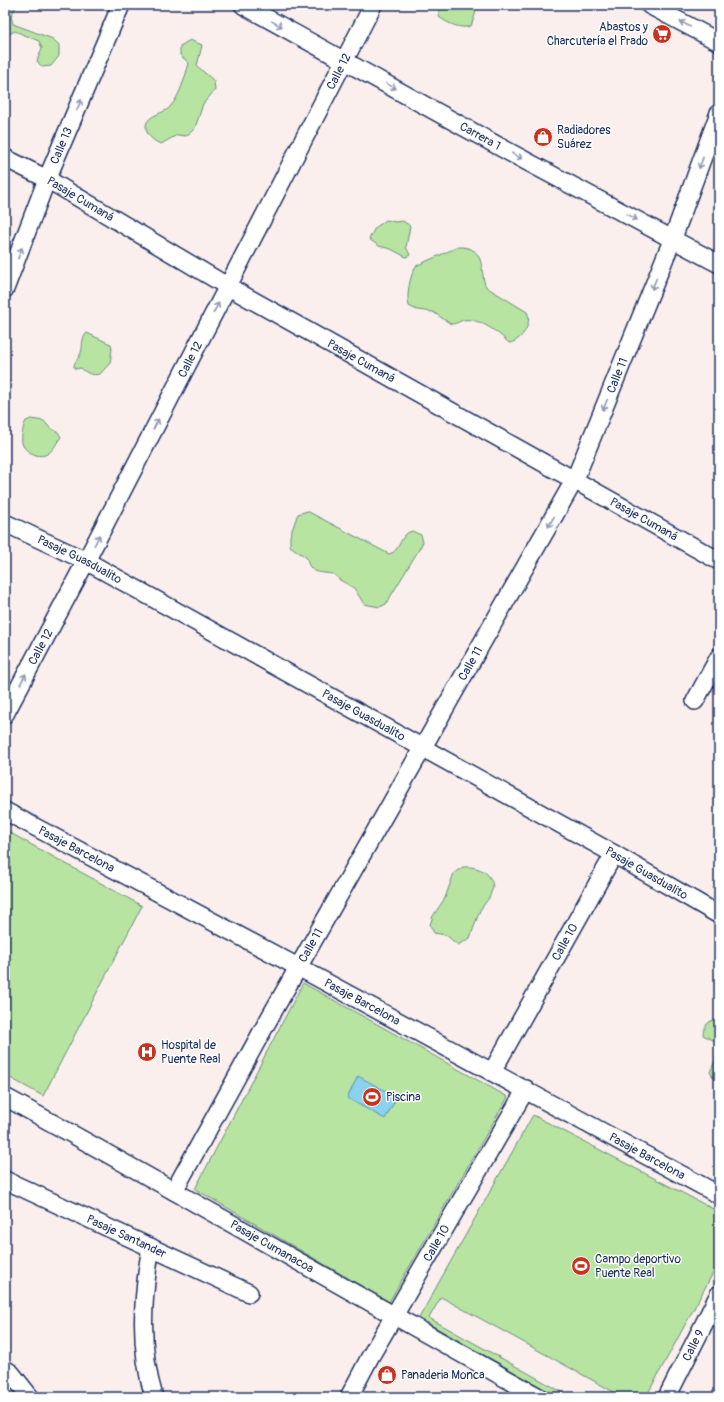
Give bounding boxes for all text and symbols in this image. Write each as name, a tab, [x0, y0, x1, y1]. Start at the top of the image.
one-way arrow	[271, 20, 283, 28]
place label: Abastos y Charcutería el Prado	[547, 20, 649, 49]
one-way arrow	[679, 20, 691, 27]
supermarket icon: Abastos y Charcutería el Prado	[651, 23, 673, 45]
street label: Calle 12	[324, 51, 355, 92]
one-way arrow	[385, 83, 397, 91]
one-way arrow	[75, 99, 83, 111]
street label: Carrera 1	[457, 119, 503, 154]
place label: Radiadores Suárez	[557, 123, 611, 152]
street label: Calle 13	[47, 125, 76, 167]
shop icon: Radiadores Suárez	[532, 126, 554, 148]
one-way arrow	[511, 153, 523, 160]
one-way arrow	[696, 156, 704, 168]
street label: Pasaje Cumaná	[44, 174, 117, 225]
one-way arrow	[626, 213, 638, 221]
one-way arrow	[17, 247, 25, 259]
one-way arrow	[650, 278, 658, 290]
one-way arrow	[213, 303, 220, 315]
street label: Pasaje Cumaná	[324, 336, 398, 387]
street label: Calle 12	[175, 339, 206, 380]
street label: Calle 11	[604, 356, 631, 395]
one-way arrow	[601, 398, 609, 410]
one-way arrow	[153, 418, 161, 430]
street label: Pasaje Cumaná	[607, 495, 681, 545]
one-way arrow	[546, 516, 554, 528]
street label: Pasaje Guasdualito	[35, 532, 125, 588]
one-way arrow	[94, 534, 101, 546]
street label: Calle 12	[25, 626, 57, 668]
street label: Calle 11	[455, 644, 486, 683]
one-way arrow	[20, 674, 28, 686]
street label: Pasaje Guasdualito	[319, 686, 408, 745]
street label: Pasaje Barcelona	[36, 823, 117, 876]
street label: Pasaje Guasdualito	[602, 844, 691, 903]
street label: Calle 10	[549, 921, 582, 963]
street label: Calle 11	[295, 926, 327, 965]
street label: Pasaje Barcelona	[321, 976, 403, 1029]
place label: Hospital de Puente Real	[161, 1038, 221, 1067]
hospital icon: Hospital de Puente Real	[136, 1041, 158, 1063]
sports icon: Piscina	[361, 1086, 383, 1108]
place label: Piscina	[386, 1090, 421, 1105]
street label: Pasaje Barcelona	[606, 1130, 688, 1183]
street label: Pasaje Santander	[84, 1212, 169, 1262]
street label: Pasaje Cumanacoa	[227, 1217, 317, 1277]
street label: Calle 10	[420, 1222, 453, 1264]
place label: Campo deportivo Puente Real	[595, 1252, 681, 1281]
sports icon: Campo deportivo Puente Real	[570, 1255, 592, 1277]
street label: Calle 9	[679, 1327, 708, 1364]
shop icon: Panaderia Monca	[376, 1364, 398, 1386]
place label: Panaderia Monca	[401, 1368, 485, 1383]

